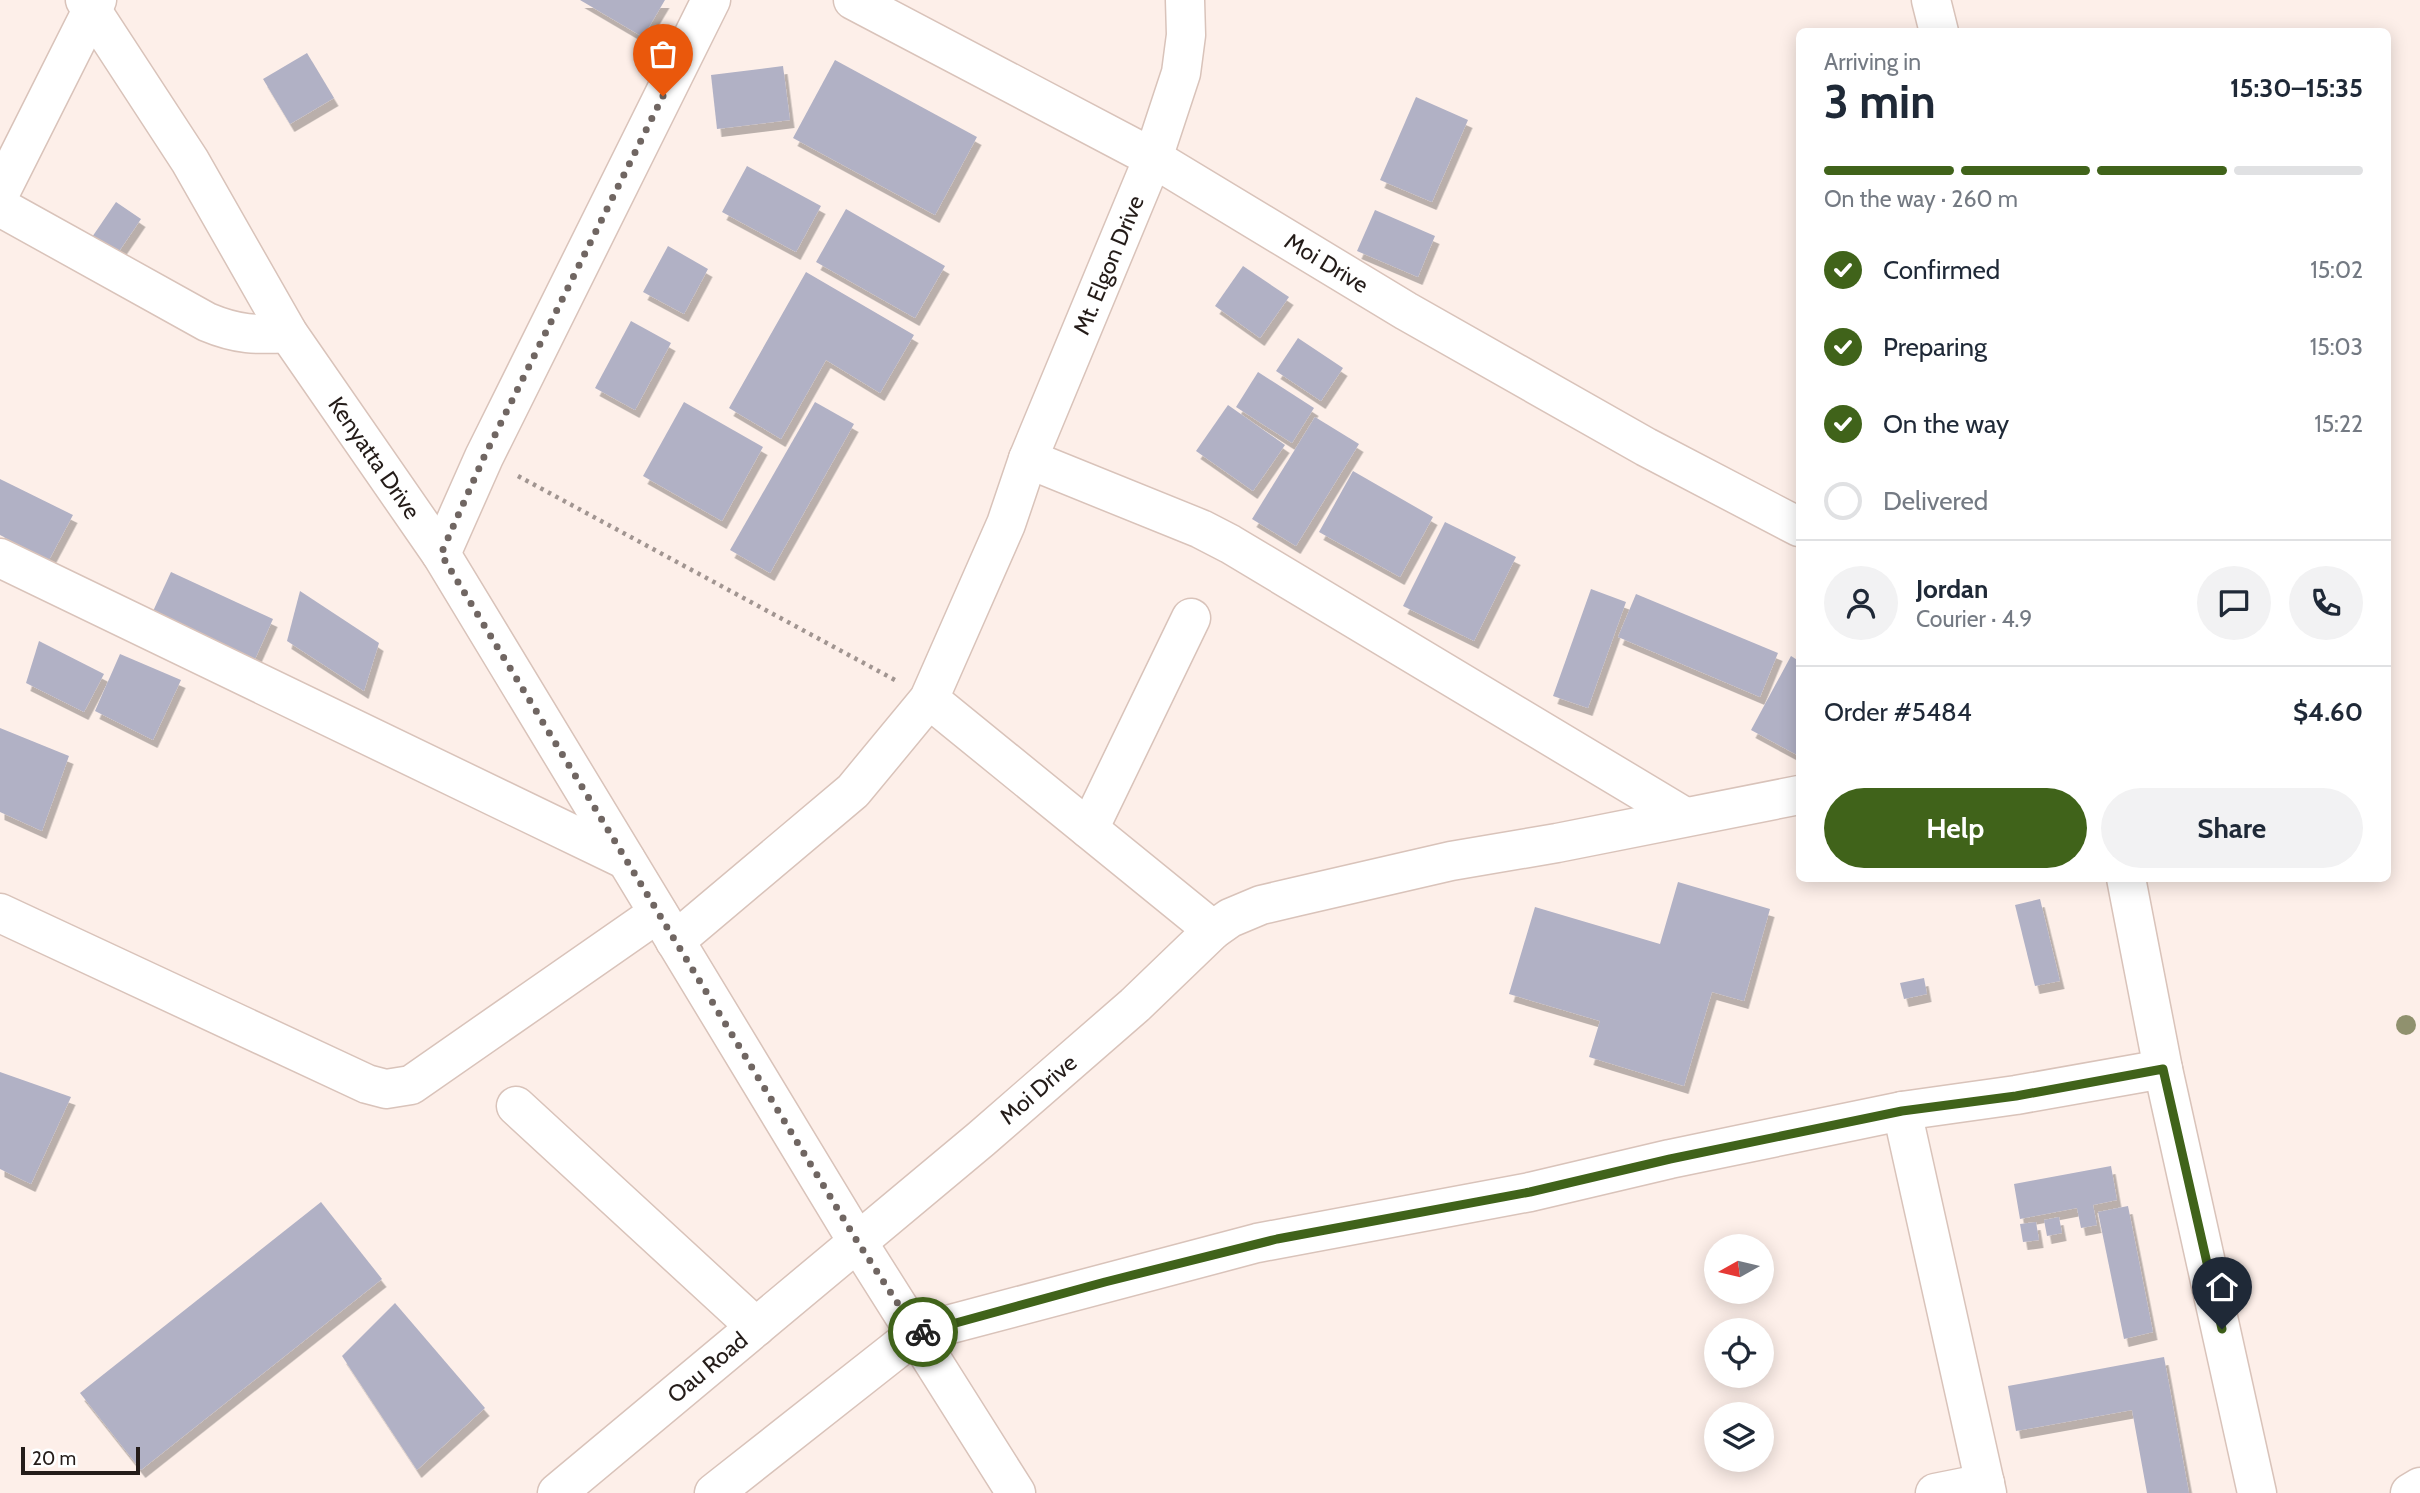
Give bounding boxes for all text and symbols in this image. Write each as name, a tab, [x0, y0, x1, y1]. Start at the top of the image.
pin	[633, 24, 693, 96]
icon: bag	[644, 35, 682, 73]
text: Arriving in	[1824, 48, 1921, 76]
text: 15:30–15:35	[2230, 72, 2363, 104]
text: 3 min	[1824, 74, 1936, 130]
text: On the way · 260 m	[1824, 185, 2018, 213]
street label: Mt. Elgon Drive	[1067, 191, 1150, 339]
street label: Moi Drive	[1280, 227, 1374, 299]
icon: check	[1824, 251, 1862, 289]
text: Confirmed	[1883, 254, 2000, 286]
text: 15:02	[2310, 256, 2363, 284]
icon: check	[1824, 328, 1862, 366]
text: Preparing	[1883, 331, 1987, 363]
text: 15:03	[2310, 333, 2363, 361]
street label: Kenyatta Drive	[322, 391, 427, 524]
icon: check	[1824, 405, 1862, 443]
text: On the way	[1883, 408, 2009, 440]
text: 15:22	[2314, 410, 2363, 438]
text: Delivered	[1883, 485, 1988, 517]
button: person	[1824, 566, 1898, 640]
button: chat	[2197, 566, 2271, 640]
button: phone	[2289, 566, 2363, 640]
text: Jordan	[1916, 573, 1988, 605]
text: Courier · 4.9	[1916, 605, 2032, 633]
text: Order #5484	[1824, 696, 1972, 728]
text: $4.60	[2293, 696, 2363, 728]
button: Help	[1824, 788, 2087, 868]
button: Share	[2101, 788, 2363, 868]
street label: Moi Drive	[994, 1048, 1082, 1130]
north arrow	[1704, 1234, 1774, 1304]
map controls	[1704, 1234, 1774, 1472]
pin	[2192, 1257, 2252, 1329]
icon: home	[2203, 1268, 2241, 1306]
courier	[888, 1297, 958, 1367]
icon: bike	[904, 1313, 942, 1351]
button: locate	[1704, 1318, 1774, 1388]
street label: Oau Road	[662, 1326, 753, 1409]
button: layers	[1704, 1402, 1774, 1472]
scale bar	[21, 1444, 140, 1476]
text: 20 m	[32, 1447, 76, 1470]

